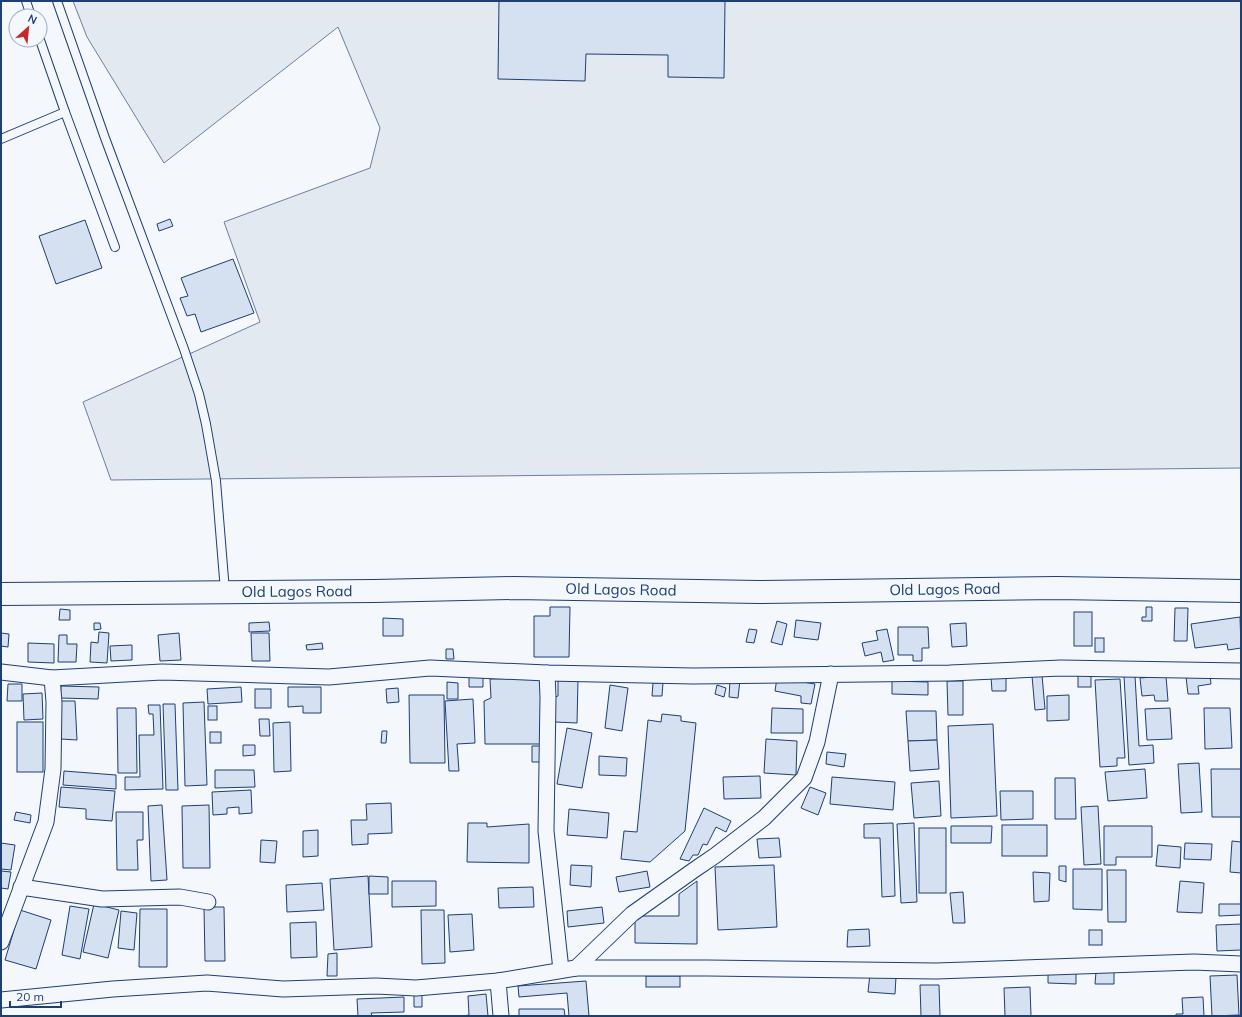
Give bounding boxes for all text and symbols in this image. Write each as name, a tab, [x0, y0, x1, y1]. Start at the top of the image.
north arrow	[8, 8, 48, 48]
text: N	[26, 11, 39, 27]
street label: Old Lagos Road	[565, 579, 677, 600]
street label: Old Lagos Road	[889, 579, 1001, 599]
street label: Old Lagos Road	[241, 581, 353, 601]
scale bar	[10, 983, 61, 1009]
text: 20 m	[16, 989, 44, 1004]

